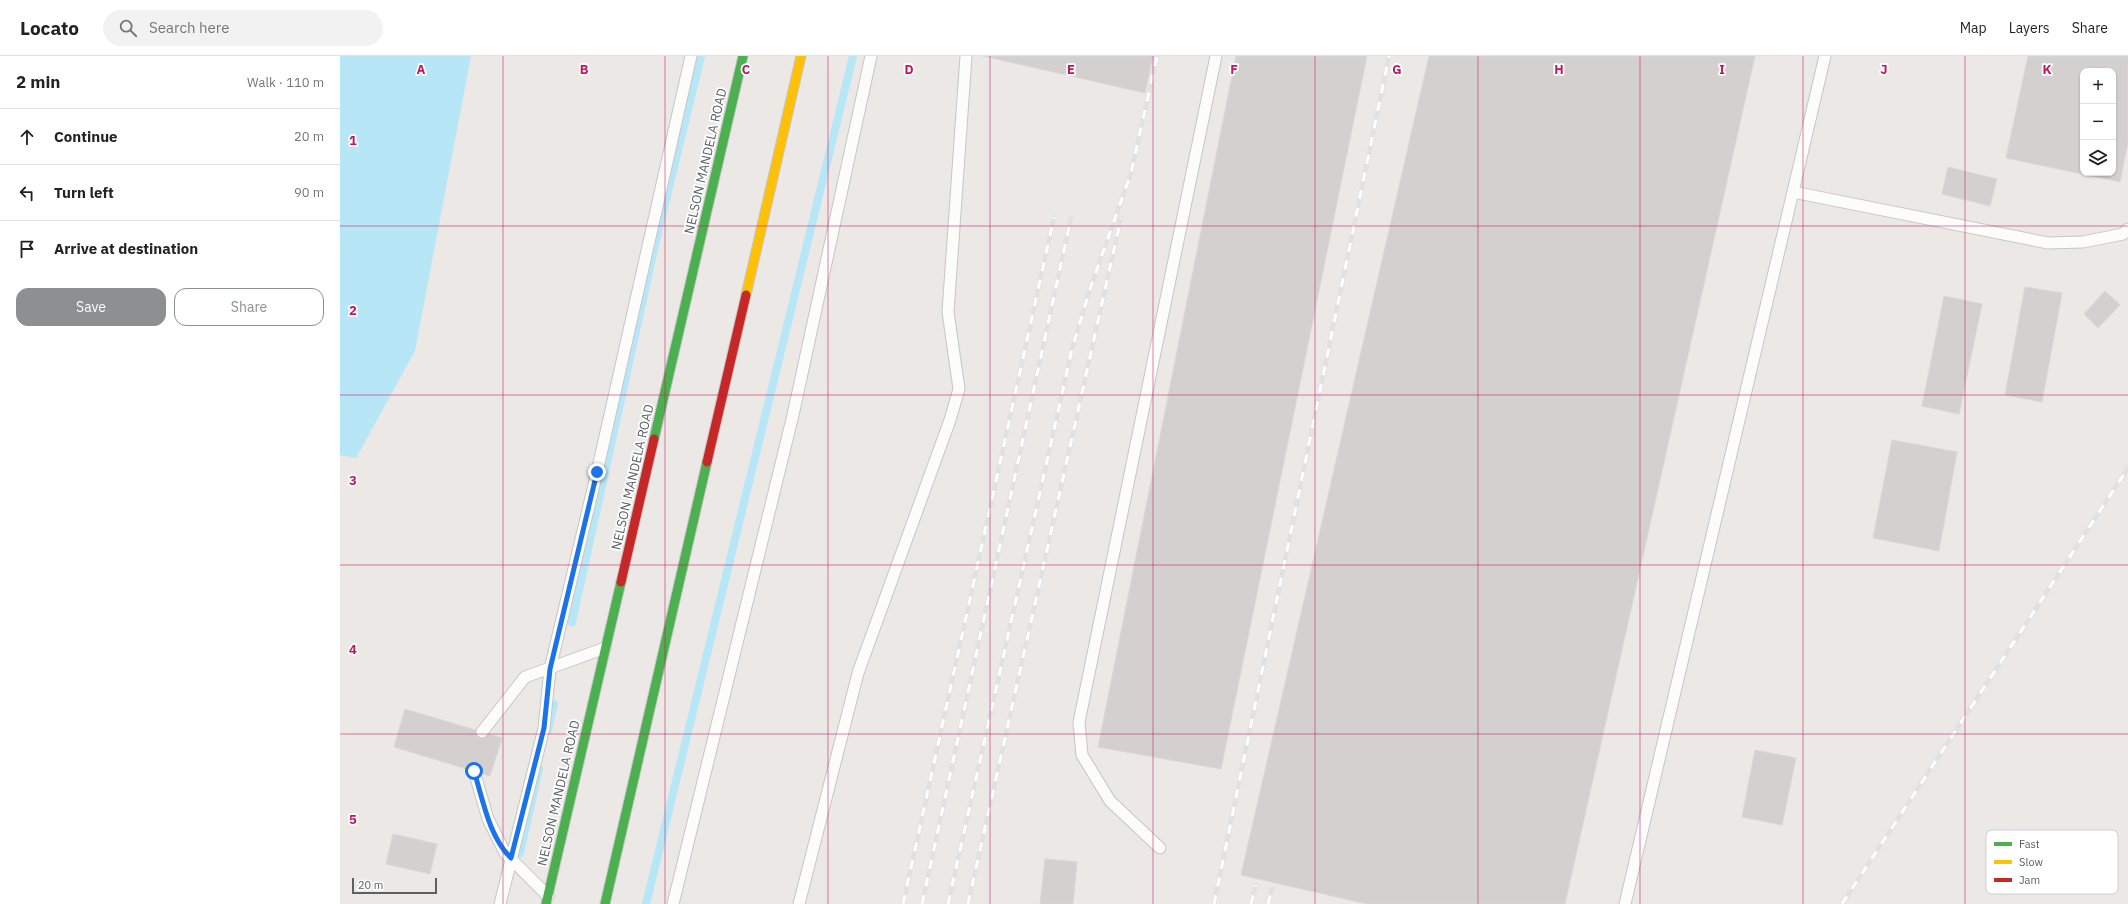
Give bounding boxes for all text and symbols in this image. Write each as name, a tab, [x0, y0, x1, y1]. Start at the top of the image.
search box	[103, 10, 383, 46]
text: Locato	[20, 16, 79, 40]
icon: search	[117, 17, 139, 39]
text: Search here	[149, 18, 229, 37]
text: Map	[1960, 19, 1987, 37]
text: Layers	[2009, 19, 2050, 37]
text: Share	[2072, 19, 2108, 37]
text: A	[417, 61, 426, 78]
text: B	[580, 61, 589, 78]
text: C	[742, 61, 751, 78]
text: D	[904, 61, 914, 78]
text: E	[1067, 61, 1075, 78]
text: F	[1230, 61, 1238, 78]
text: G	[1392, 61, 1402, 78]
text: H	[1554, 61, 1564, 78]
text: I	[1719, 61, 1725, 78]
text: J	[1880, 61, 1888, 78]
text: K	[2042, 61, 2052, 78]
map controls	[2080, 68, 2116, 176]
button: +	[2080, 68, 2116, 104]
text: 2 min	[16, 71, 60, 93]
text: Walk · 110 m	[247, 74, 324, 91]
street label: NELSON MANDELA ROAD	[680, 87, 731, 236]
button: −	[2080, 104, 2116, 140]
icon: ahead	[16, 126, 38, 148]
text: Continue	[54, 127, 118, 146]
text: 20 m	[294, 128, 324, 145]
text: 1	[349, 132, 357, 149]
button: layers	[2080, 140, 2116, 176]
icon: left	[16, 182, 38, 204]
text: Turn left	[54, 183, 114, 202]
text: 90 m	[294, 184, 324, 201]
icon: arrive	[16, 238, 38, 260]
text: Arrive at destination	[54, 239, 198, 258]
button: Save	[16, 288, 166, 326]
button: Share	[174, 288, 324, 326]
text: 2	[349, 302, 357, 319]
street label: NELSON MANDELA ROAD	[607, 403, 658, 552]
route end	[588, 463, 606, 481]
text: 3	[349, 472, 357, 489]
text: 4	[349, 641, 357, 658]
street label: NELSON MANDELA ROAD	[533, 719, 584, 868]
route start	[465, 762, 483, 780]
text: 5	[349, 811, 357, 828]
legend	[1986, 830, 2118, 894]
text: Fast	[2019, 837, 2040, 851]
text: Slow	[2019, 855, 2043, 869]
text: Jam	[2019, 873, 2040, 887]
scale bar	[352, 876, 437, 895]
text: 20 m	[358, 878, 383, 892]

